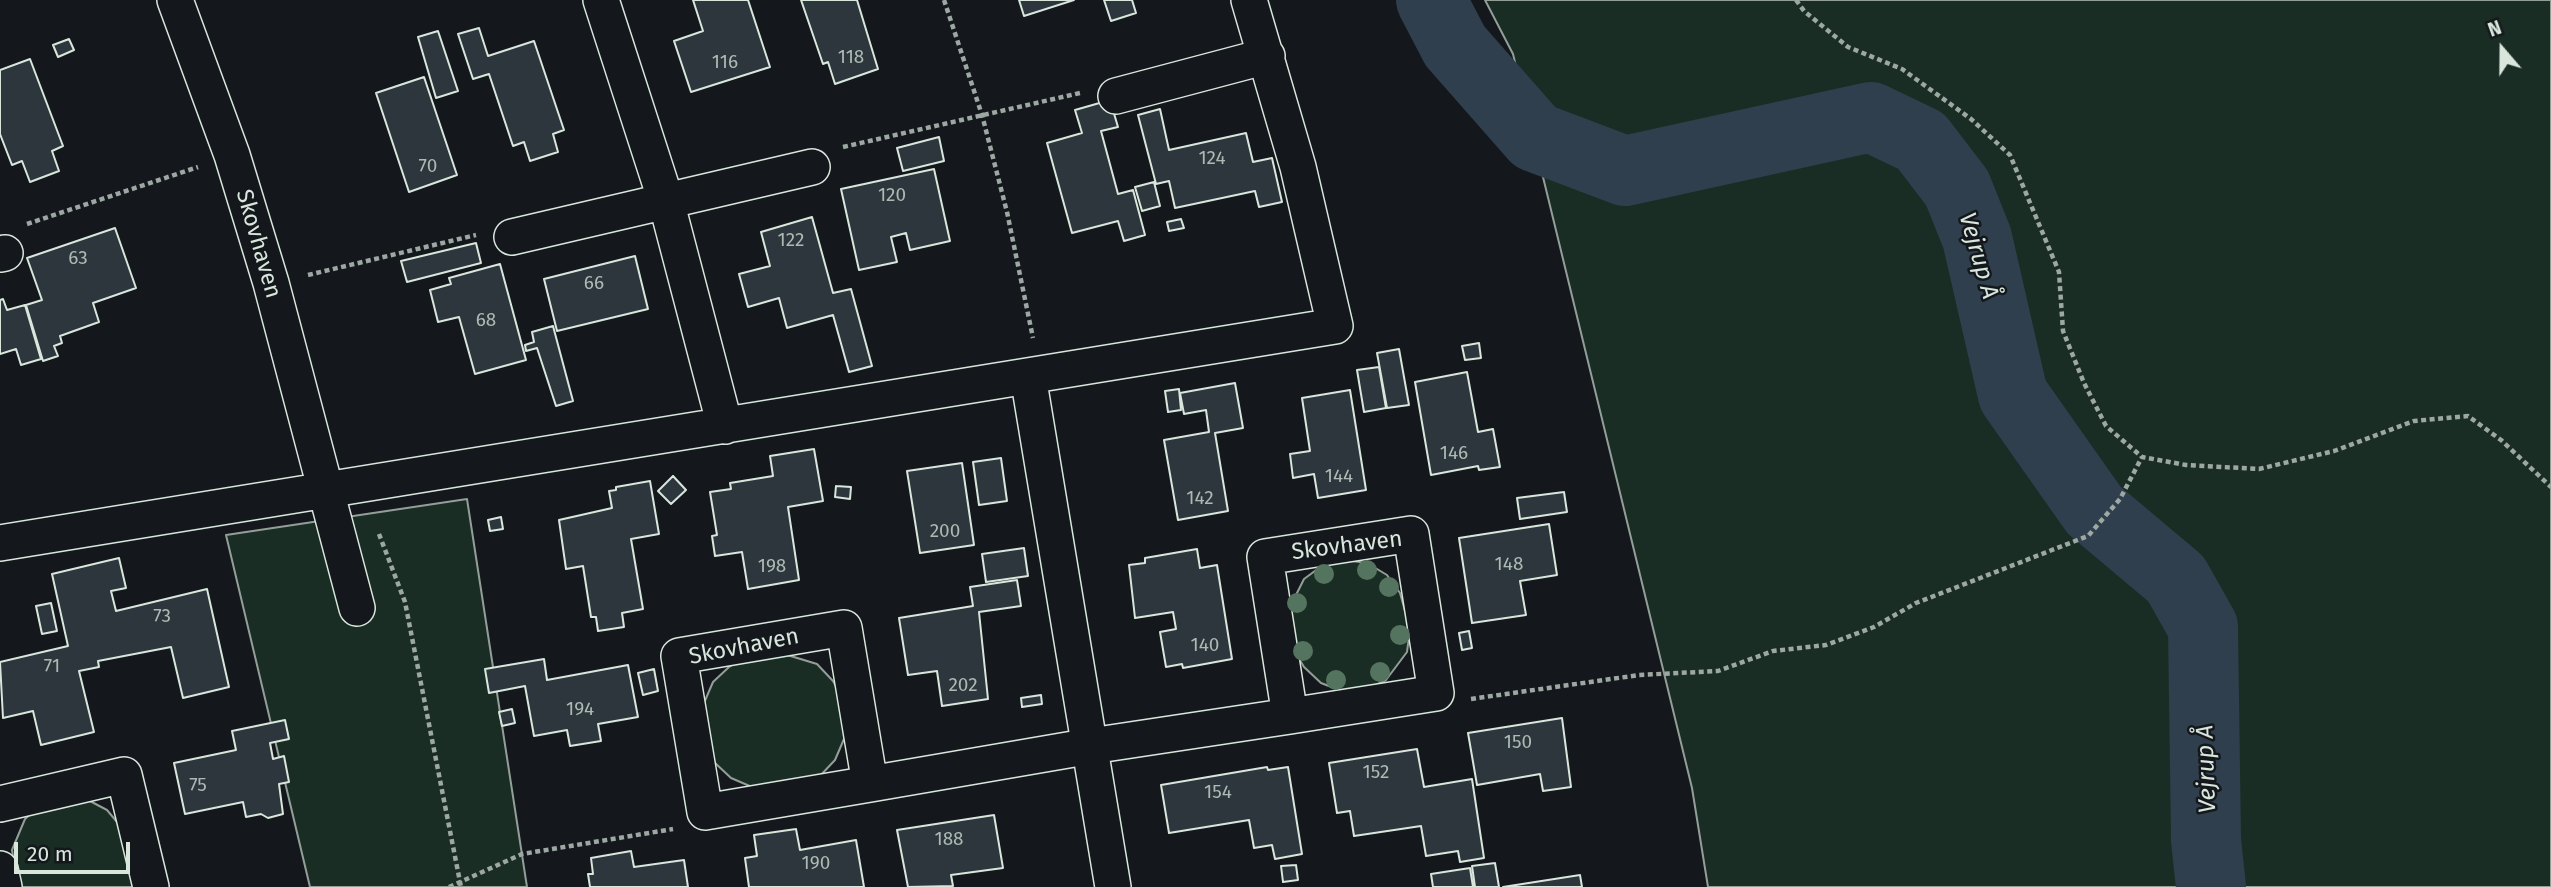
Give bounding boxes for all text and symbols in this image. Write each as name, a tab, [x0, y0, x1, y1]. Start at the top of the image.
north arrow	[2467, 14, 2537, 84]
text: N	[2485, 16, 2504, 42]
house number: 118	[838, 47, 864, 69]
house number: 116	[712, 52, 738, 74]
house number: 124	[1198, 148, 1226, 170]
house number: 70	[419, 156, 437, 178]
house number: 120	[878, 185, 906, 207]
street label: Skovhaven	[229, 187, 287, 301]
water label: Vejrup Å	[1952, 210, 2004, 302]
house number: 122	[777, 230, 805, 252]
house number: 63	[68, 248, 88, 270]
house number: 66	[584, 273, 604, 295]
house number: 68	[476, 310, 496, 332]
house number: 146	[1440, 443, 1468, 465]
house number: 144	[1325, 466, 1353, 488]
house number: 142	[1186, 488, 1214, 510]
house number: 200	[930, 521, 960, 543]
street label: Skovhaven	[1290, 526, 1404, 566]
house number: 148	[1495, 554, 1523, 576]
house number: 198	[758, 556, 786, 578]
house number: 73	[153, 606, 171, 628]
street label: Skovhaven	[687, 623, 801, 671]
house number: 140	[1191, 635, 1219, 657]
house number: 71	[44, 656, 60, 678]
house number: 202	[948, 675, 978, 697]
house number: 194	[566, 699, 594, 721]
water label: Vejrup Å	[2191, 724, 2223, 814]
house number: 150	[1504, 732, 1532, 754]
house number: 152	[1363, 762, 1389, 784]
house number: 75	[189, 775, 207, 797]
house number: 154	[1204, 782, 1232, 804]
scale bar	[18, 828, 133, 872]
house number: 188	[934, 829, 964, 851]
text: 20 m	[27, 841, 73, 867]
house number: 190	[802, 853, 830, 875]

